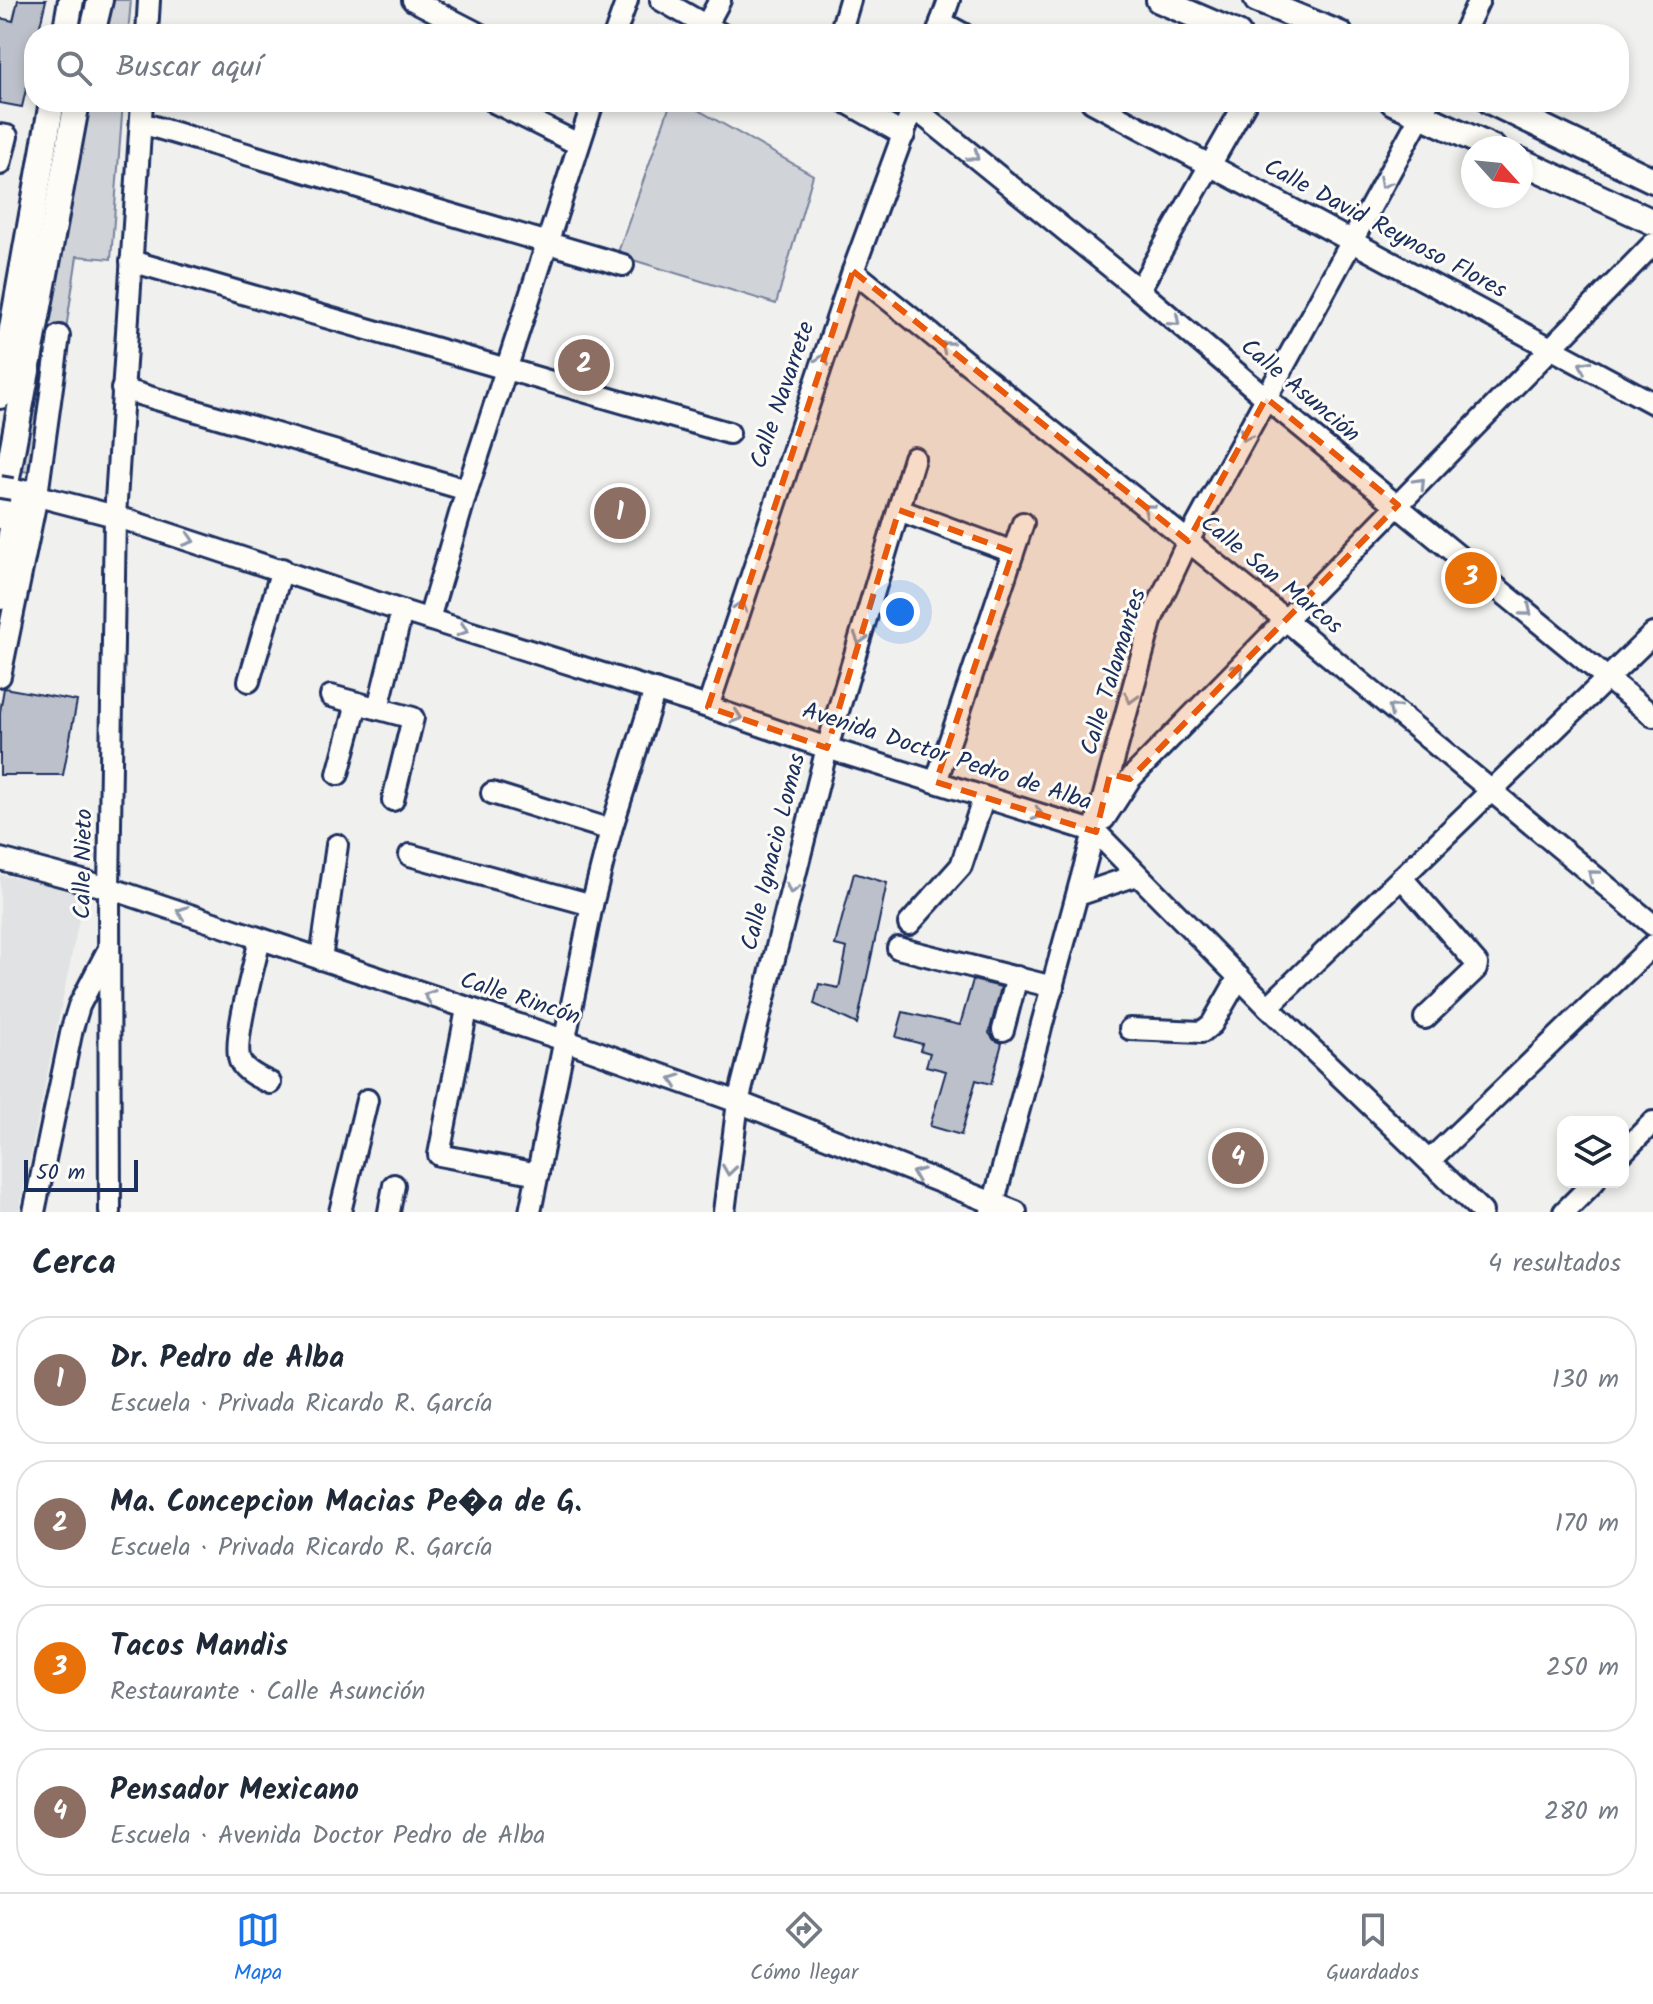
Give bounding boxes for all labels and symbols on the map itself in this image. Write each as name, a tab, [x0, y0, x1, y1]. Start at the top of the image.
north arrow	[1461, 136, 1533, 208]
one-way arrow	[965, 146, 979, 161]
street label: Calle David Reynoso Flores	[1256, 148, 1514, 310]
one-way arrow	[1378, 175, 1393, 189]
one-way arrow	[1166, 311, 1181, 325]
street label: Calle Navarrete	[740, 316, 826, 474]
street label: Calle Asunción	[1231, 329, 1369, 453]
pin: 2	[558, 335, 610, 395]
one-way arrow	[940, 341, 955, 355]
one-way arrow	[813, 353, 829, 367]
one-way arrow	[1578, 360, 1593, 375]
one-way arrow	[1240, 427, 1255, 442]
one-way arrow	[1411, 478, 1426, 492]
pin: 1	[594, 483, 646, 543]
one-way arrow	[1143, 504, 1157, 519]
street label: Calle San Marcos	[1191, 505, 1351, 645]
one-way arrow	[182, 530, 196, 546]
pin: 3	[1445, 548, 1497, 608]
street label: Calle Talamantes	[1070, 584, 1158, 760]
your location	[880, 592, 920, 632]
one-way arrow	[732, 600, 748, 613]
one-way arrow	[1518, 601, 1532, 616]
one-way arrow	[455, 621, 469, 637]
one-way arrow	[853, 631, 869, 645]
one-way arrow	[1230, 664, 1244, 678]
one-way arrow	[1123, 691, 1140, 705]
street label: Avenida Doctor Pedro de Alba	[797, 692, 1097, 822]
one-way arrow	[1388, 704, 1402, 719]
one-way arrow	[729, 707, 743, 724]
street label: Calle Ignacio Lomas	[731, 749, 817, 955]
one-way arrow	[1031, 805, 1044, 821]
street label: Calle Nieto	[64, 808, 104, 920]
one-way arrow	[1588, 870, 1602, 885]
one-way arrow	[784, 882, 801, 896]
one-way arrow	[176, 906, 190, 922]
street label: Calle Rincón	[455, 961, 585, 1037]
one-way arrow	[422, 989, 436, 1005]
one-way arrow	[669, 1073, 683, 1089]
pin: 4	[1212, 1128, 1264, 1188]
scale bar	[24, 1156, 138, 1192]
one-way arrow	[721, 1163, 738, 1177]
one-way arrow	[911, 1167, 925, 1184]

